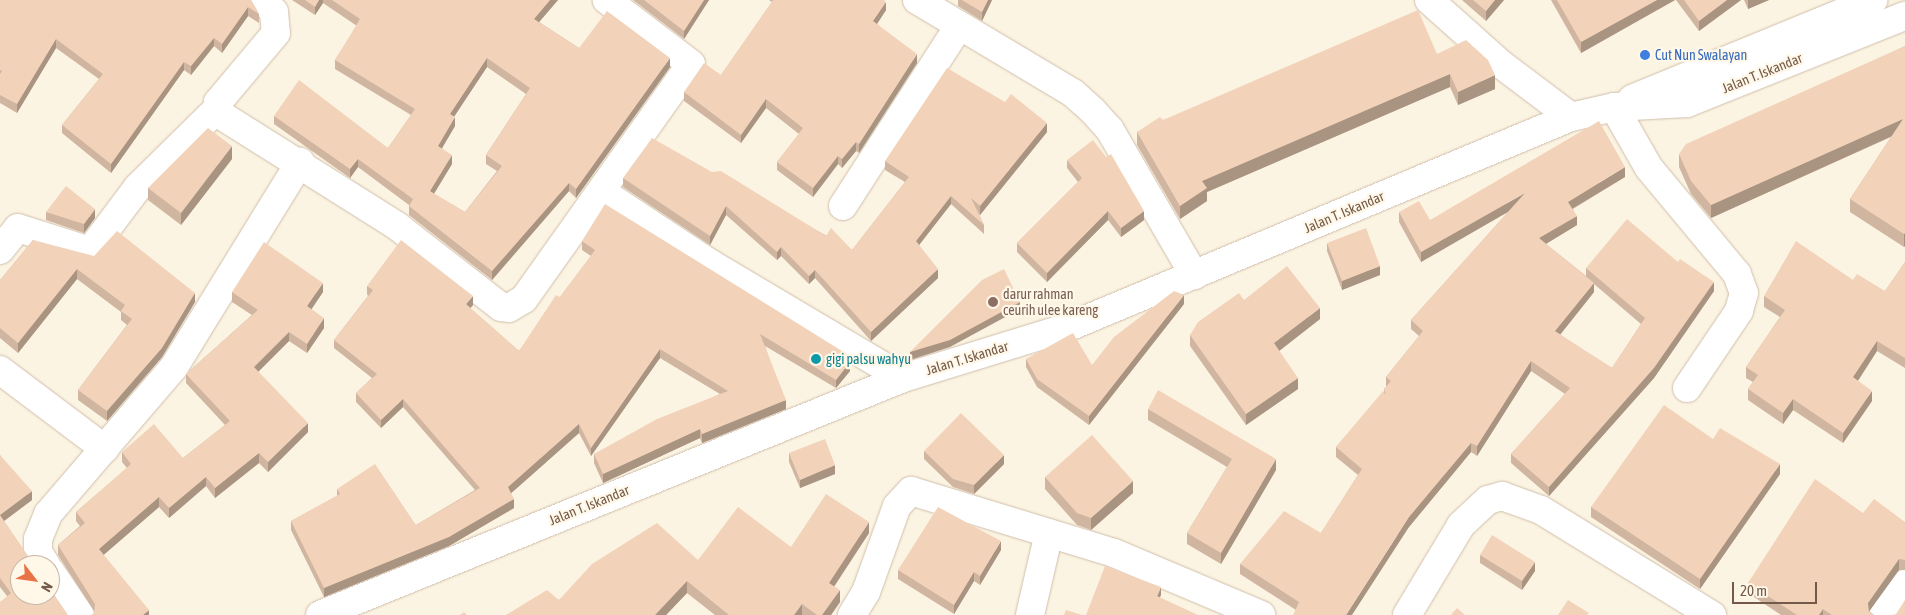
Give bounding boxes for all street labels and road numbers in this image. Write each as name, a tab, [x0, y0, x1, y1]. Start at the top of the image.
street label: Jalan T. Iskandar	[1719, 49, 1805, 97]
street label: Jalan T. Iskandar	[1302, 188, 1386, 236]
street label: Jalan T. Iskandar	[924, 338, 1010, 378]
street label: Jalan T. Iskandar	[546, 481, 632, 529]

